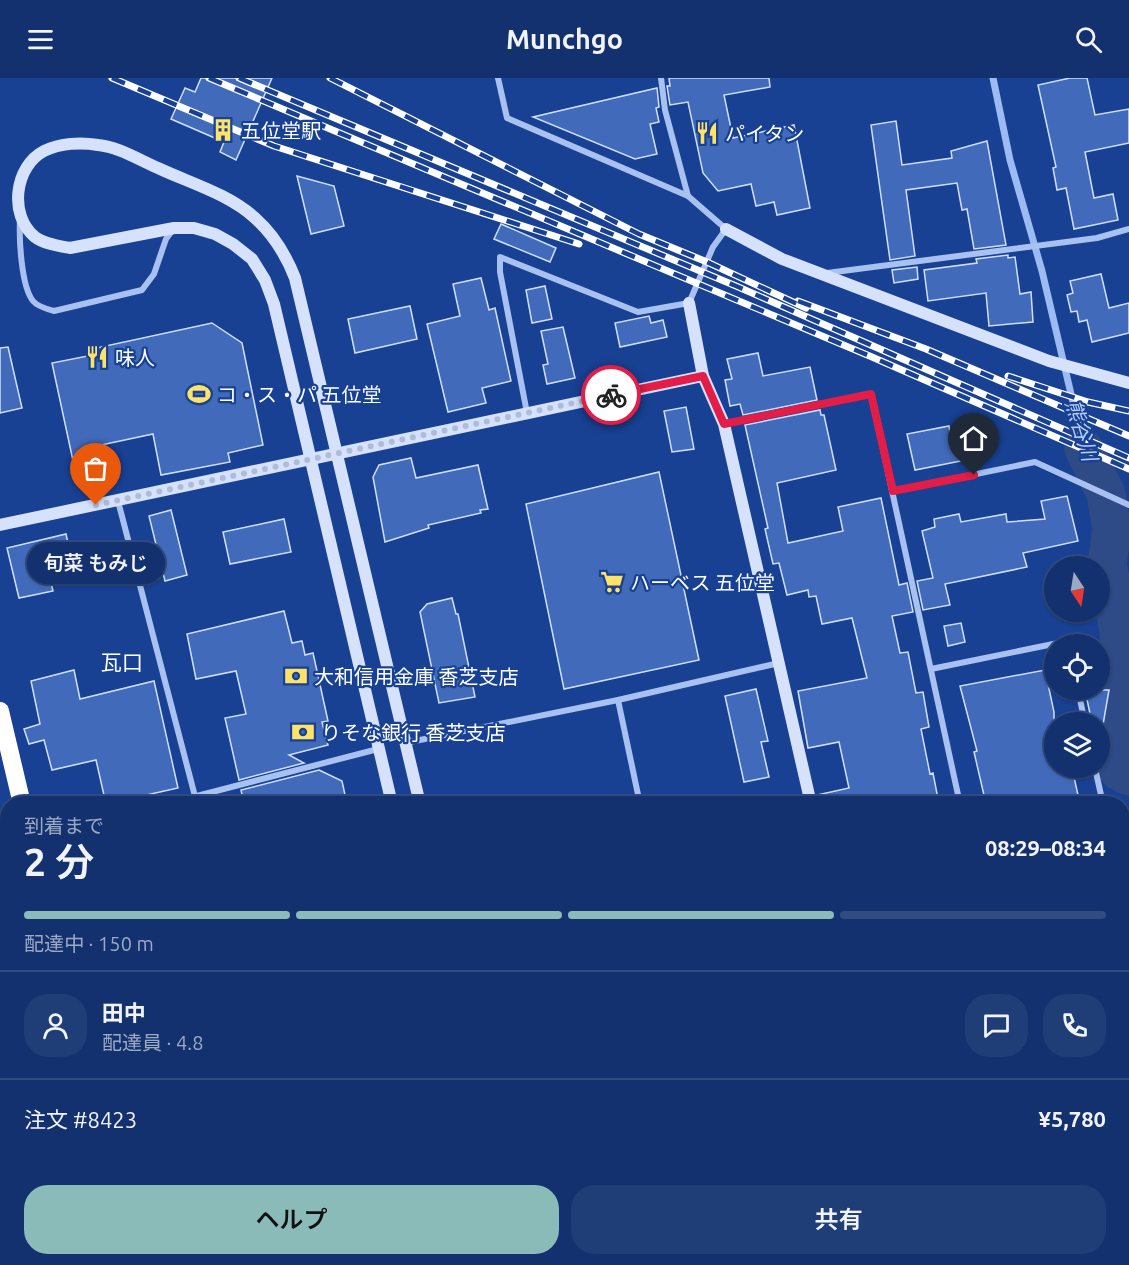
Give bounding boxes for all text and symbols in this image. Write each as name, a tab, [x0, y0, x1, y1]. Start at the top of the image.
icon: menu	[24, 23, 57, 56]
icon: search	[1072, 23, 1105, 56]
text: Munchgo	[506, 24, 623, 54]
building icon: 五位堂駅	[210, 117, 236, 143]
place label: 五位堂駅	[241, 119, 321, 142]
restaurant icon: パイタン	[694, 120, 720, 146]
place label: パイタン	[725, 122, 804, 145]
restaurant icon: 味人	[84, 344, 110, 370]
place label: 味人	[115, 346, 155, 369]
courier	[581, 365, 641, 425]
icon: bike	[595, 379, 628, 412]
sports icon: コ・ス・パ 五位堂	[186, 381, 212, 407]
place label: コ・ス・パ 五位堂	[217, 383, 382, 406]
water label: 熊谷川	[1061, 396, 1103, 466]
pin	[948, 413, 999, 475]
icon: home	[957, 422, 990, 455]
pin	[70, 443, 121, 505]
icon: bag	[79, 452, 112, 485]
callout: 旬菜 もみじ	[27, 541, 165, 583]
text: 旬菜 もみじ	[44, 551, 148, 574]
north arrow	[1044, 556, 1110, 622]
map controls	[1044, 556, 1110, 778]
supermarket icon: ハーベス 五位堂	[599, 569, 625, 595]
place label: ハーベス 五位堂	[630, 571, 775, 594]
button: locate	[1044, 634, 1110, 700]
district label: 瓦口	[101, 650, 143, 674]
bank icon: 大和信用金庫 香芝支店	[283, 663, 309, 689]
place label: 大和信用金庫 香芝支店	[314, 665, 519, 688]
button: layers	[1044, 712, 1110, 778]
bank icon: りそな銀行 香芝支店	[290, 719, 316, 745]
place label: りそな銀行 香芝支店	[321, 721, 506, 744]
text: 到着まで	[24, 814, 104, 837]
text: 08:29–08:34	[985, 835, 1106, 860]
text: 2 分	[24, 840, 94, 883]
text: 配達中 · 150 m	[24, 932, 154, 955]
button: person	[24, 994, 87, 1057]
button: chat	[965, 994, 1028, 1057]
button: phone	[1043, 994, 1106, 1057]
text: 田中	[102, 1000, 146, 1025]
text: 配達員 · 4.8	[102, 1031, 204, 1054]
text: ¥5,780	[1039, 1106, 1106, 1131]
text: 注文 #8423	[24, 1107, 137, 1132]
button: ヘルプ	[24, 1185, 559, 1254]
button: 共有	[571, 1185, 1106, 1254]

